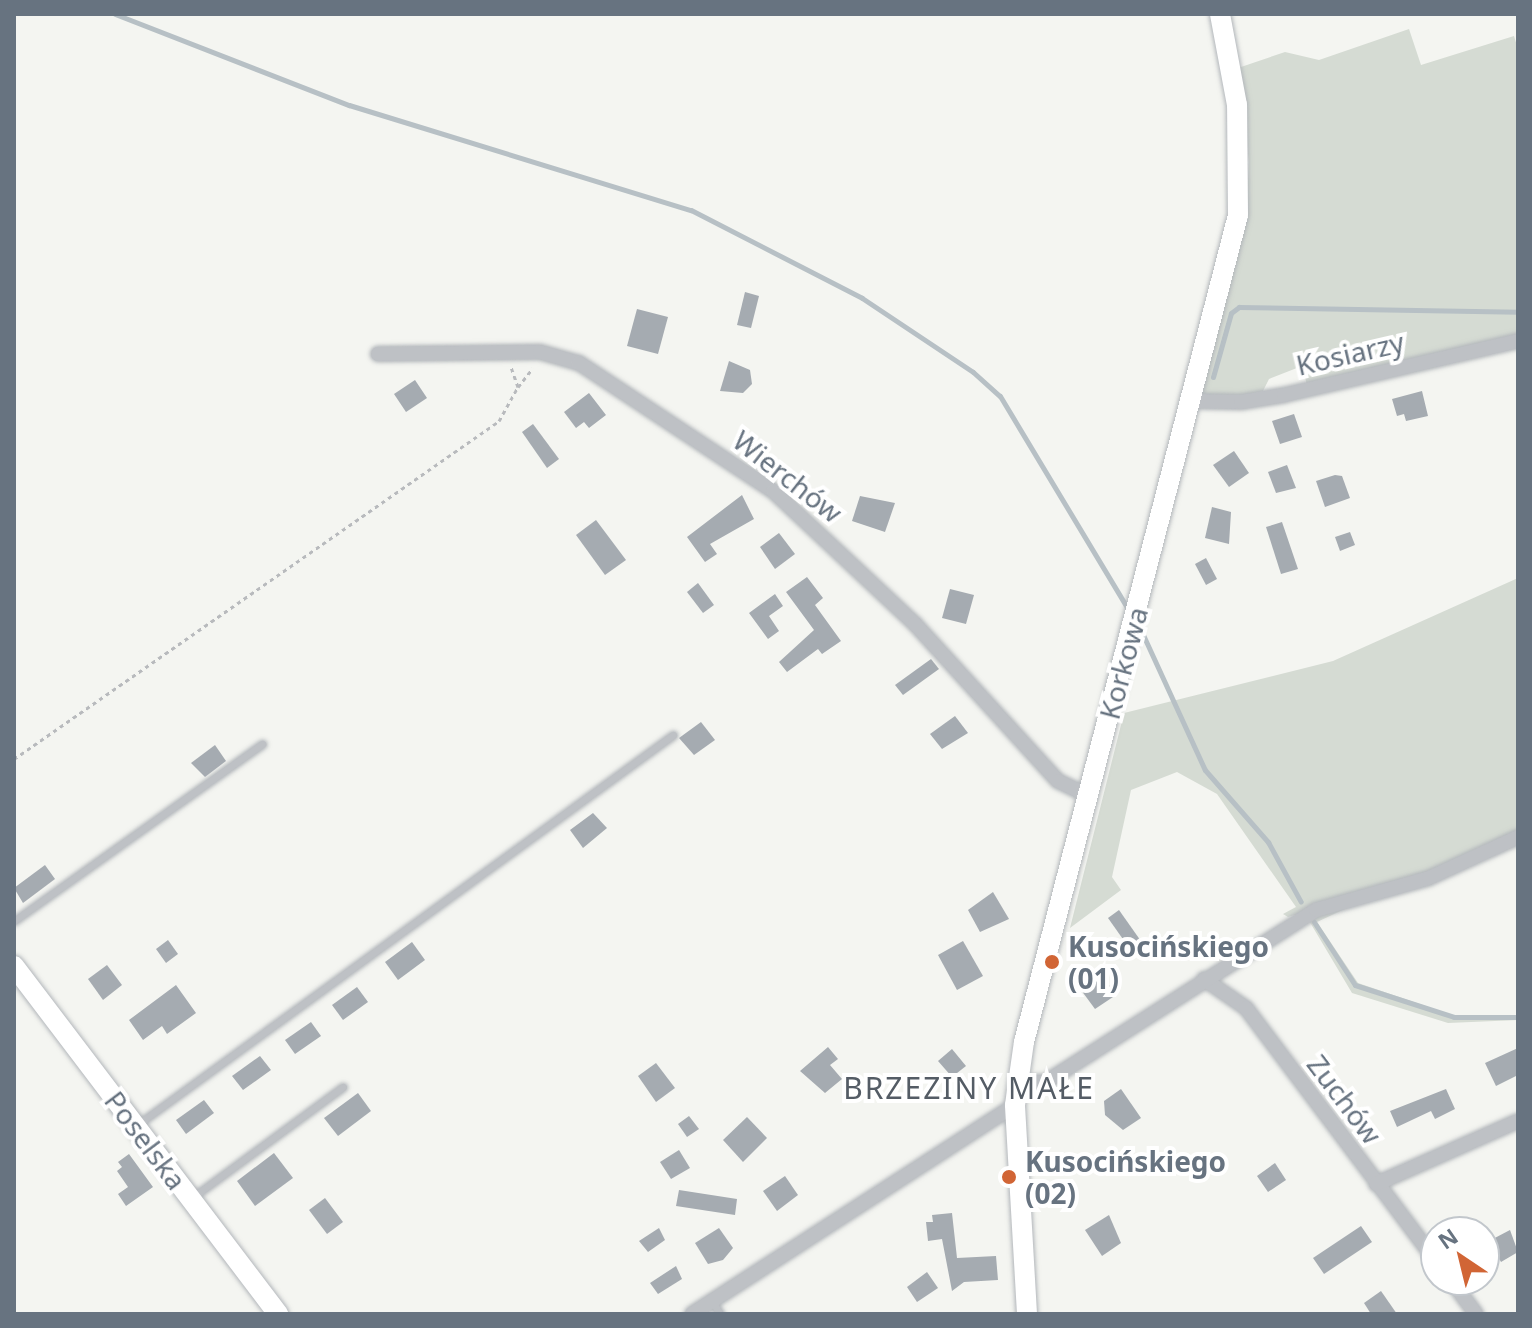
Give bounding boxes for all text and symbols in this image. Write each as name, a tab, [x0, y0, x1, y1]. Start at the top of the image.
street label: Kosiarzy	[1293, 324, 1407, 382]
street label: Wierchów	[727, 423, 849, 529]
street label: Korkowa	[1092, 603, 1154, 723]
place label: Kusocińskiego (01)	[1068, 929, 1269, 995]
marker: Kusocińskiego (01)	[1043, 953, 1061, 971]
street label: Zuchów	[1301, 1048, 1389, 1150]
district label: BRZEZINY MAŁE	[843, 1070, 1095, 1106]
street label: Poselska	[98, 1084, 194, 1196]
place label: Kusocińskiego (02)	[1025, 1144, 1226, 1210]
marker: Kusocińskiego (02)	[1000, 1168, 1018, 1186]
north arrow	[1420, 1216, 1500, 1296]
text: N	[1431, 1221, 1463, 1255]

